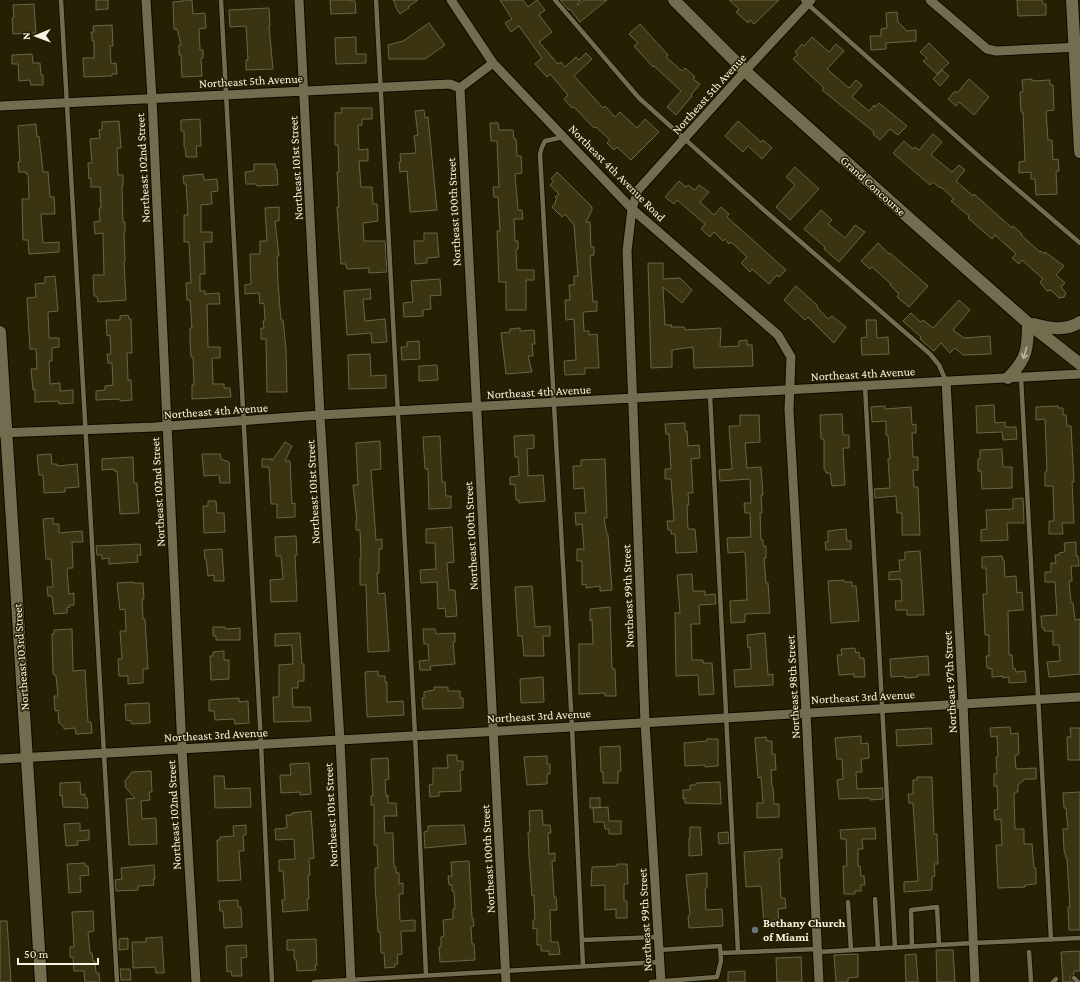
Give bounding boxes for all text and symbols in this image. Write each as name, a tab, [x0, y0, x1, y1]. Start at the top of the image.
north arrow	[16, 16, 56, 56]
text: N	[20, 32, 32, 40]
street label: Northeast 5th Avenue	[669, 51, 749, 137]
street label: Northeast 5th Avenue	[199, 71, 303, 91]
street label: Northeast 102nd Street	[133, 112, 153, 223]
street label: Northeast 101st Street	[286, 115, 306, 220]
street label: Northeast 4th Avenue Road	[566, 122, 669, 225]
street label: Grand Concourse	[837, 153, 909, 219]
street label: Northeast 100th Street	[444, 156, 464, 267]
one-way arrow	[1021, 347, 1028, 360]
street label: Northeast 4th Avenue	[811, 364, 915, 384]
street label: Northeast 4th Avenue	[487, 382, 591, 402]
street label: Northeast 4th Avenue	[163, 400, 269, 422]
street label: Northeast 102nd Street	[148, 436, 168, 547]
street label: Northeast 101st Street	[303, 439, 323, 544]
street label: Northeast 100th Street	[461, 480, 481, 591]
street label: Northeast 99th Street	[619, 543, 637, 648]
street label: Northeast 103rd Street	[10, 602, 32, 711]
street label: Northeast 97th Street	[940, 630, 960, 733]
street label: Northeast 98th Street	[783, 634, 803, 739]
street label: Northeast 3rd Avenue	[811, 687, 915, 707]
street label: Northeast 3rd Avenue	[487, 706, 591, 726]
street label: Northeast 3rd Avenue	[164, 725, 268, 745]
street label: Northeast 102nd Street	[164, 759, 184, 870]
street label: Northeast 101st Street	[321, 762, 341, 867]
street label: Northeast 100th Street	[478, 803, 498, 914]
street label: Northeast 99th Street	[635, 867, 655, 972]
place label: Bethany Church of Miami	[763, 916, 845, 944]
marker: Bethany Church of Miami	[750, 925, 760, 935]
scale bar	[18, 940, 98, 966]
text: 50 m	[24, 947, 49, 961]

